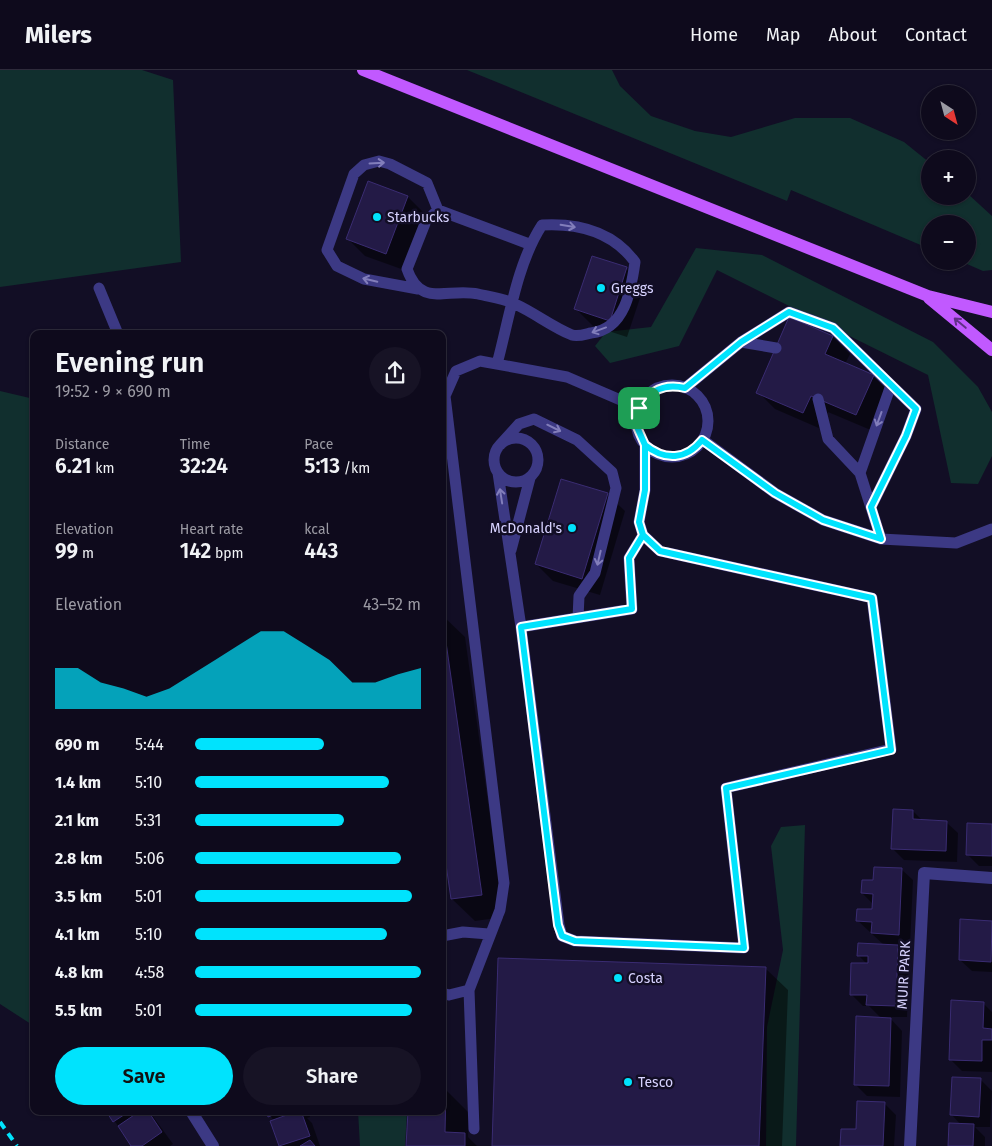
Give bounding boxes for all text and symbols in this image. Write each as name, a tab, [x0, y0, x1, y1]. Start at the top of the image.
text: Milers	[25, 21, 92, 49]
text: Home	[690, 24, 738, 46]
text: Map	[766, 24, 800, 46]
text: About	[828, 24, 877, 46]
text: Contact	[905, 24, 967, 46]
north arrow	[921, 85, 976, 140]
map controls	[921, 85, 976, 270]
button: +	[921, 150, 976, 205]
one-way arrow	[369, 158, 385, 168]
place label: Starbucks	[387, 209, 450, 226]
marker: Starbucks	[371, 211, 383, 223]
button: −	[921, 215, 976, 270]
one-way arrow	[560, 221, 576, 231]
one-way arrow	[362, 275, 378, 284]
place label: Greggs	[611, 280, 654, 297]
marker: Greggs	[595, 282, 607, 294]
one-way arrow	[953, 318, 966, 329]
one-way arrow	[591, 326, 607, 336]
text: Evening run	[55, 346, 204, 379]
button: share	[369, 347, 421, 399]
text: 19:52 · 9 × 690 m	[55, 382, 171, 401]
pin	[618, 387, 660, 429]
icon: arrive	[625, 394, 653, 422]
one-way arrow	[874, 411, 883, 427]
one-way arrow	[546, 424, 561, 433]
text: Distance	[55, 436, 109, 453]
text: Time	[180, 436, 210, 453]
text: Pace	[304, 436, 333, 453]
text: 6.21	[55, 453, 92, 479]
text: 32:24	[180, 453, 228, 479]
text: 5:13	[304, 453, 340, 479]
text: km	[92, 460, 114, 477]
text: /km	[340, 460, 370, 477]
one-way arrow	[496, 488, 506, 504]
place label: McDonald's	[490, 520, 562, 537]
text: Elevation	[55, 521, 114, 538]
text: Heart rate	[180, 521, 243, 538]
text: kcal	[304, 521, 330, 538]
marker: McDonald's	[566, 522, 578, 534]
text: 99	[55, 538, 78, 564]
text: 142	[180, 538, 211, 564]
text: 443	[304, 538, 338, 564]
text: m	[78, 545, 94, 562]
text: bpm	[211, 545, 244, 562]
one-way arrow	[594, 550, 603, 566]
text: Elevation	[55, 595, 122, 614]
text: 43–52 m	[363, 595, 421, 614]
text: 690 m	[55, 735, 99, 754]
text: 5:44	[135, 735, 164, 754]
text: 1.4 km	[55, 773, 101, 792]
text: 5:10	[135, 773, 162, 792]
text: 2.1 km	[55, 811, 99, 830]
text: 5:31	[135, 811, 162, 830]
text: 2.8 km	[55, 849, 103, 868]
text: 5:06	[135, 849, 164, 868]
text: 3.5 km	[55, 887, 102, 906]
text: 5:01	[135, 887, 162, 906]
text: 4.1 km	[55, 925, 100, 944]
text: 5:10	[135, 925, 162, 944]
street label: MUIR PARK	[894, 940, 914, 1010]
text: 4.8 km	[55, 963, 103, 982]
text: 4:58	[135, 963, 164, 982]
place label: Costa	[628, 970, 663, 987]
marker: Costa	[612, 972, 624, 984]
text: 5.5 km	[55, 1001, 102, 1020]
text: 5:01	[135, 1001, 162, 1020]
button: Save	[55, 1047, 233, 1105]
button: Share	[243, 1047, 421, 1105]
place label: Tesco	[638, 1074, 673, 1091]
marker: Tesco	[622, 1076, 634, 1088]

